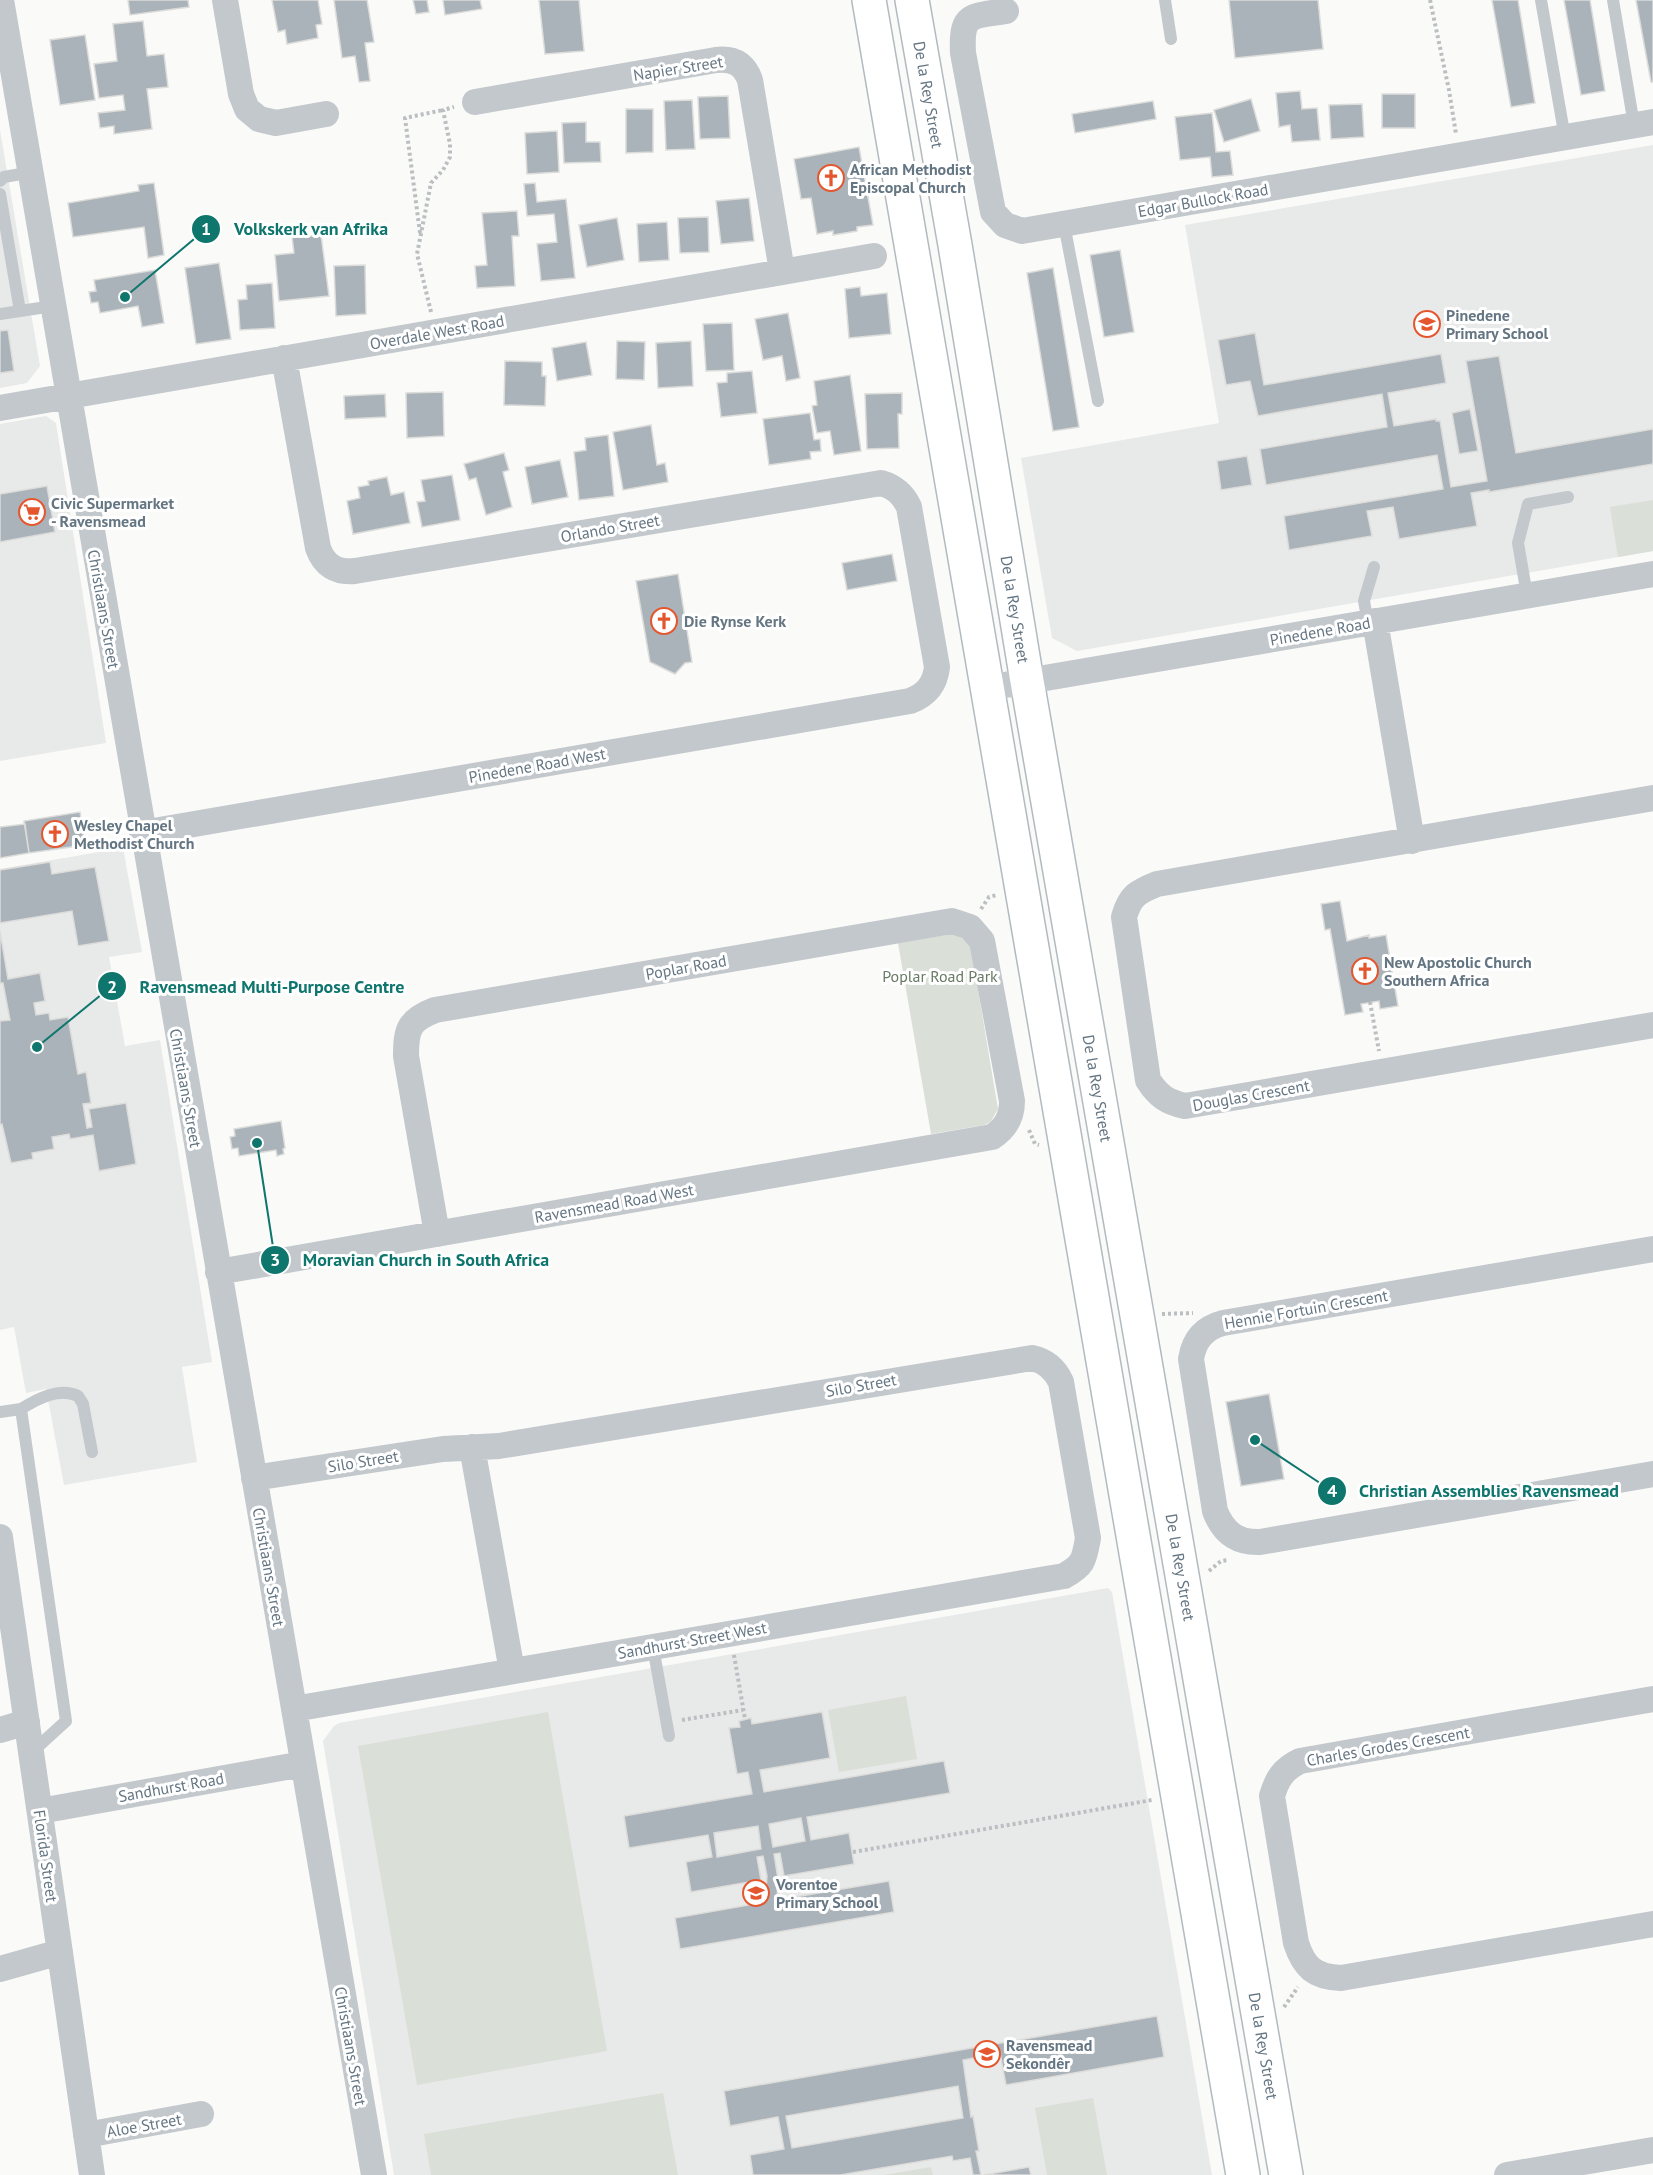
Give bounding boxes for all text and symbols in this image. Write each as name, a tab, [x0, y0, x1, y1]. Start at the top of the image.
street label: De la Rey Street	[909, 39, 948, 150]
street label: Napier Street	[632, 51, 725, 85]
place label: African Methodist Episcopal Church	[850, 159, 972, 197]
church icon: African Methodist Episcopal Church	[816, 163, 846, 193]
street label: Edgar Bullock Road	[1136, 179, 1270, 221]
callout: Volkskerk van Afrika	[191, 211, 401, 247]
text: 1	[201, 217, 211, 240]
text: Volkskerk van Afrika	[233, 217, 388, 240]
place label: Pinedene Primary School	[1446, 305, 1548, 343]
school or university icon: Pinedene Primary School	[1412, 309, 1442, 339]
street label: Overdale West Road	[368, 310, 506, 354]
place label: Civic Supermarket - Ravensmead	[51, 493, 174, 531]
supermarket icon: Civic Supermarket - Ravensmead	[17, 497, 47, 527]
street label: Orlando Street	[559, 509, 662, 547]
street label: Christiaans Street	[84, 548, 124, 671]
street label: De la Rey Street	[996, 554, 1034, 665]
church icon: Die Rynse Kerk	[649, 606, 679, 636]
place label: Die Rynse Kerk	[684, 611, 786, 631]
street label: Pinedene Road	[1268, 612, 1372, 650]
street label: Pinedene Road West	[467, 743, 608, 787]
place label: Wesley Chapel Methodist Church	[74, 815, 194, 853]
church icon: Wesley Chapel Methodist Church	[40, 819, 70, 849]
street label: Poplar Road	[644, 950, 728, 984]
place label: New Apostolic Church Southern Africa	[1384, 952, 1532, 990]
church icon: New Apostolic Church Southern Africa	[1350, 956, 1380, 986]
park label: Poplar Road Park	[882, 966, 998, 986]
callout: Ravensmead Multi-Purpose Centre	[97, 968, 416, 1004]
text: 2	[107, 975, 117, 998]
text: Ravensmead Multi-Purpose Centre	[140, 975, 404, 998]
street label: Christiaans Street	[166, 1027, 206, 1150]
street label: De la Rey Street	[1078, 1033, 1117, 1144]
street label: Douglas Crescent	[1191, 1075, 1311, 1115]
street label: Ravensmead Road West	[533, 1179, 696, 1227]
callout: Moravian Church in South Africa	[260, 1242, 561, 1278]
text: 3	[270, 1248, 280, 1271]
text: Moravian Church in South Africa	[303, 1248, 549, 1271]
street label: Hennie Fortuin Crescent	[1223, 1285, 1390, 1333]
street label: Silo Street	[824, 1369, 898, 1401]
street label: Silo Street	[326, 1445, 400, 1476]
callout: Christian Assemblies Ravensmead	[1317, 1473, 1632, 1509]
text: 4	[1327, 1479, 1337, 1502]
text: Christian Assemblies Ravensmead	[1359, 1479, 1619, 1502]
street label: Christiaans Street	[249, 1506, 289, 1629]
street label: De la Rey Street	[1162, 1512, 1200, 1623]
street label: Sandhurst Street West	[616, 1617, 769, 1663]
street label: Charles Grodes Crescent	[1305, 1722, 1472, 1770]
street label: Sandhurst Road	[117, 1768, 225, 1806]
street label: Florida Street	[30, 1809, 62, 1904]
place label: Vorentoe Primary School	[775, 1874, 878, 1912]
school or university icon: Vorentoe Primary School	[741, 1878, 771, 1908]
street label: Christiaans Street	[331, 1985, 371, 2108]
street label: De la Rey Street	[1245, 1991, 1283, 2102]
place label: Ravensmead Sekondêr	[1006, 2035, 1092, 2073]
school or university icon: Ravensmead Sekondêr	[972, 2039, 1002, 2069]
street label: Aloe Street	[105, 2108, 184, 2141]

